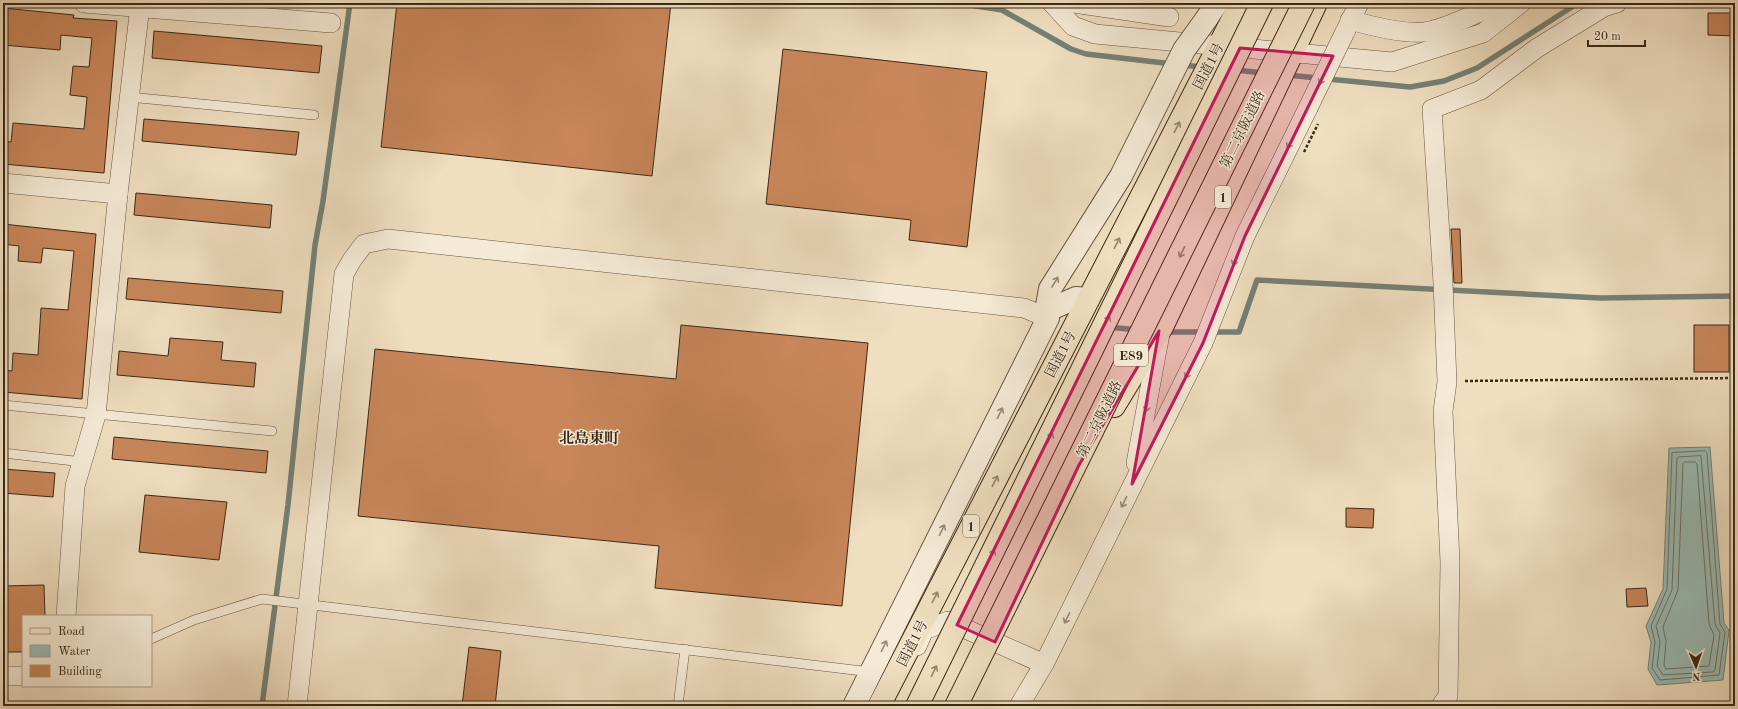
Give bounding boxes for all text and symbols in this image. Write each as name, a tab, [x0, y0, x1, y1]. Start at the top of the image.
scale bar	[1588, 22, 1645, 48]
text: 20 m	[1594, 31, 1621, 43]
street label: 国道1号	[1190, 40, 1227, 92]
one-way arrow	[1317, 73, 1325, 85]
street label: 第二京阪道路	[1217, 88, 1268, 170]
one-way arrow	[1174, 122, 1181, 134]
one-way arrow	[1286, 137, 1293, 149]
road number: 1	[1215, 186, 1231, 208]
one-way arrow	[1114, 237, 1122, 249]
one-way arrow	[1178, 245, 1185, 257]
one-way arrow	[1231, 254, 1239, 266]
one-way arrow	[1051, 276, 1059, 288]
one-way arrow	[1104, 316, 1111, 328]
street label: 国道1号	[1042, 328, 1079, 380]
road number: E89	[1114, 344, 1148, 366]
one-way arrow	[1184, 367, 1191, 379]
street label: 第二京阪道路	[1074, 378, 1125, 460]
one-way arrow	[1143, 399, 1151, 412]
one-way arrow	[997, 408, 1004, 420]
district label: 北島東町	[559, 430, 619, 447]
one-way arrow	[1047, 432, 1054, 444]
one-way arrow	[991, 475, 999, 487]
one-way arrow	[1120, 495, 1127, 507]
road number: 1	[963, 515, 979, 537]
one-way arrow	[939, 524, 946, 536]
one-way arrow	[989, 549, 996, 561]
one-way arrow	[932, 591, 939, 603]
one-way arrow	[1062, 612, 1070, 624]
legend	[22, 615, 152, 687]
street label: 国道1号	[894, 617, 931, 669]
text: Road	[58, 626, 85, 638]
one-way arrow	[881, 640, 888, 652]
text: Water	[58, 646, 91, 658]
north arrow	[1676, 647, 1716, 687]
one-way arrow	[931, 665, 938, 677]
text: Building	[58, 666, 102, 678]
text: N	[1691, 670, 1701, 681]

